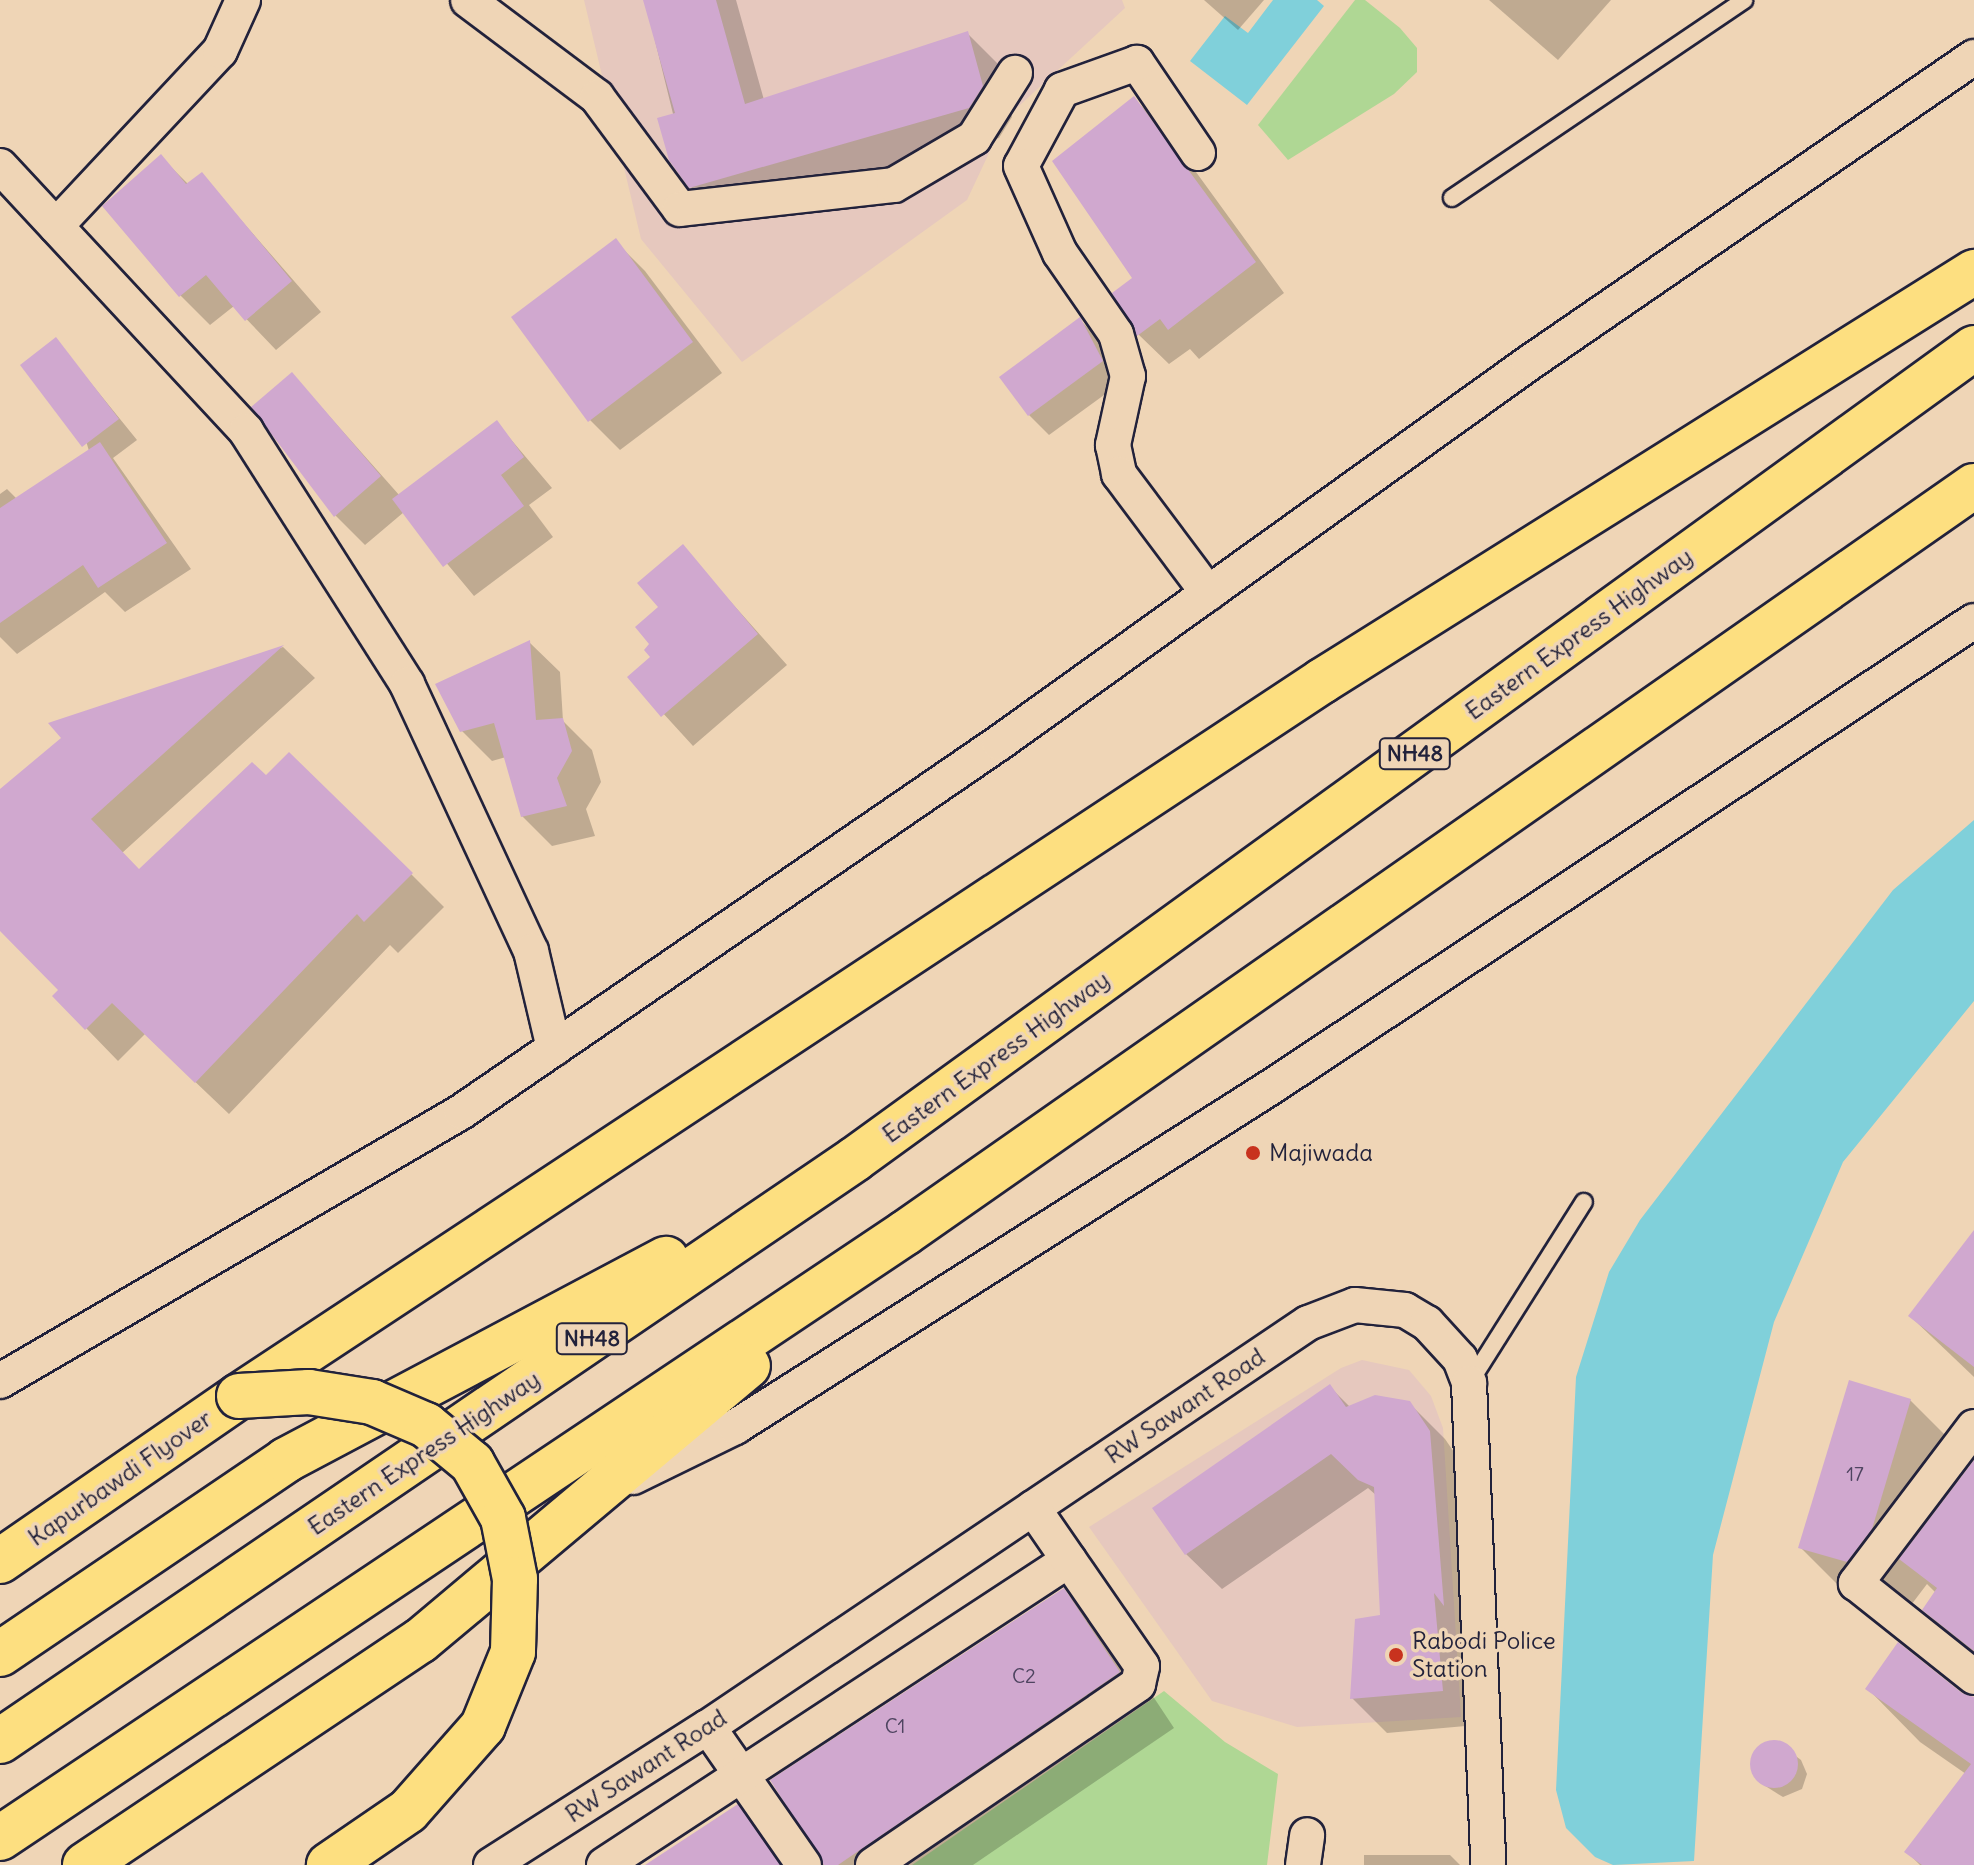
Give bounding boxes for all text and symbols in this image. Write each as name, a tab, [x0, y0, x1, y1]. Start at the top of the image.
street label: Eastern Express Highway	[1460, 542, 1698, 726]
road number: NH48	[1377, 736, 1453, 772]
street label: Eastern Express Highway	[877, 965, 1115, 1149]
place label: Majiwada	[1269, 1139, 1373, 1167]
marker: Majiwada	[1244, 1144, 1262, 1162]
road number: NH48	[554, 1321, 630, 1357]
street label: RW Sawant Road	[1100, 1342, 1270, 1470]
street label: Eastern Express Highway	[303, 1365, 545, 1541]
street label: Kapurbawdi Flyover	[23, 1404, 217, 1552]
house number: 17	[1846, 1461, 1864, 1485]
place label: Rabodi Police Station	[1412, 1627, 1556, 1683]
marker: Rabodi Police Station	[1387, 1646, 1405, 1664]
house number: C2	[1012, 1663, 1036, 1687]
street label: RW Sawant Road	[560, 1703, 732, 1829]
house number: C1	[885, 1713, 905, 1737]

